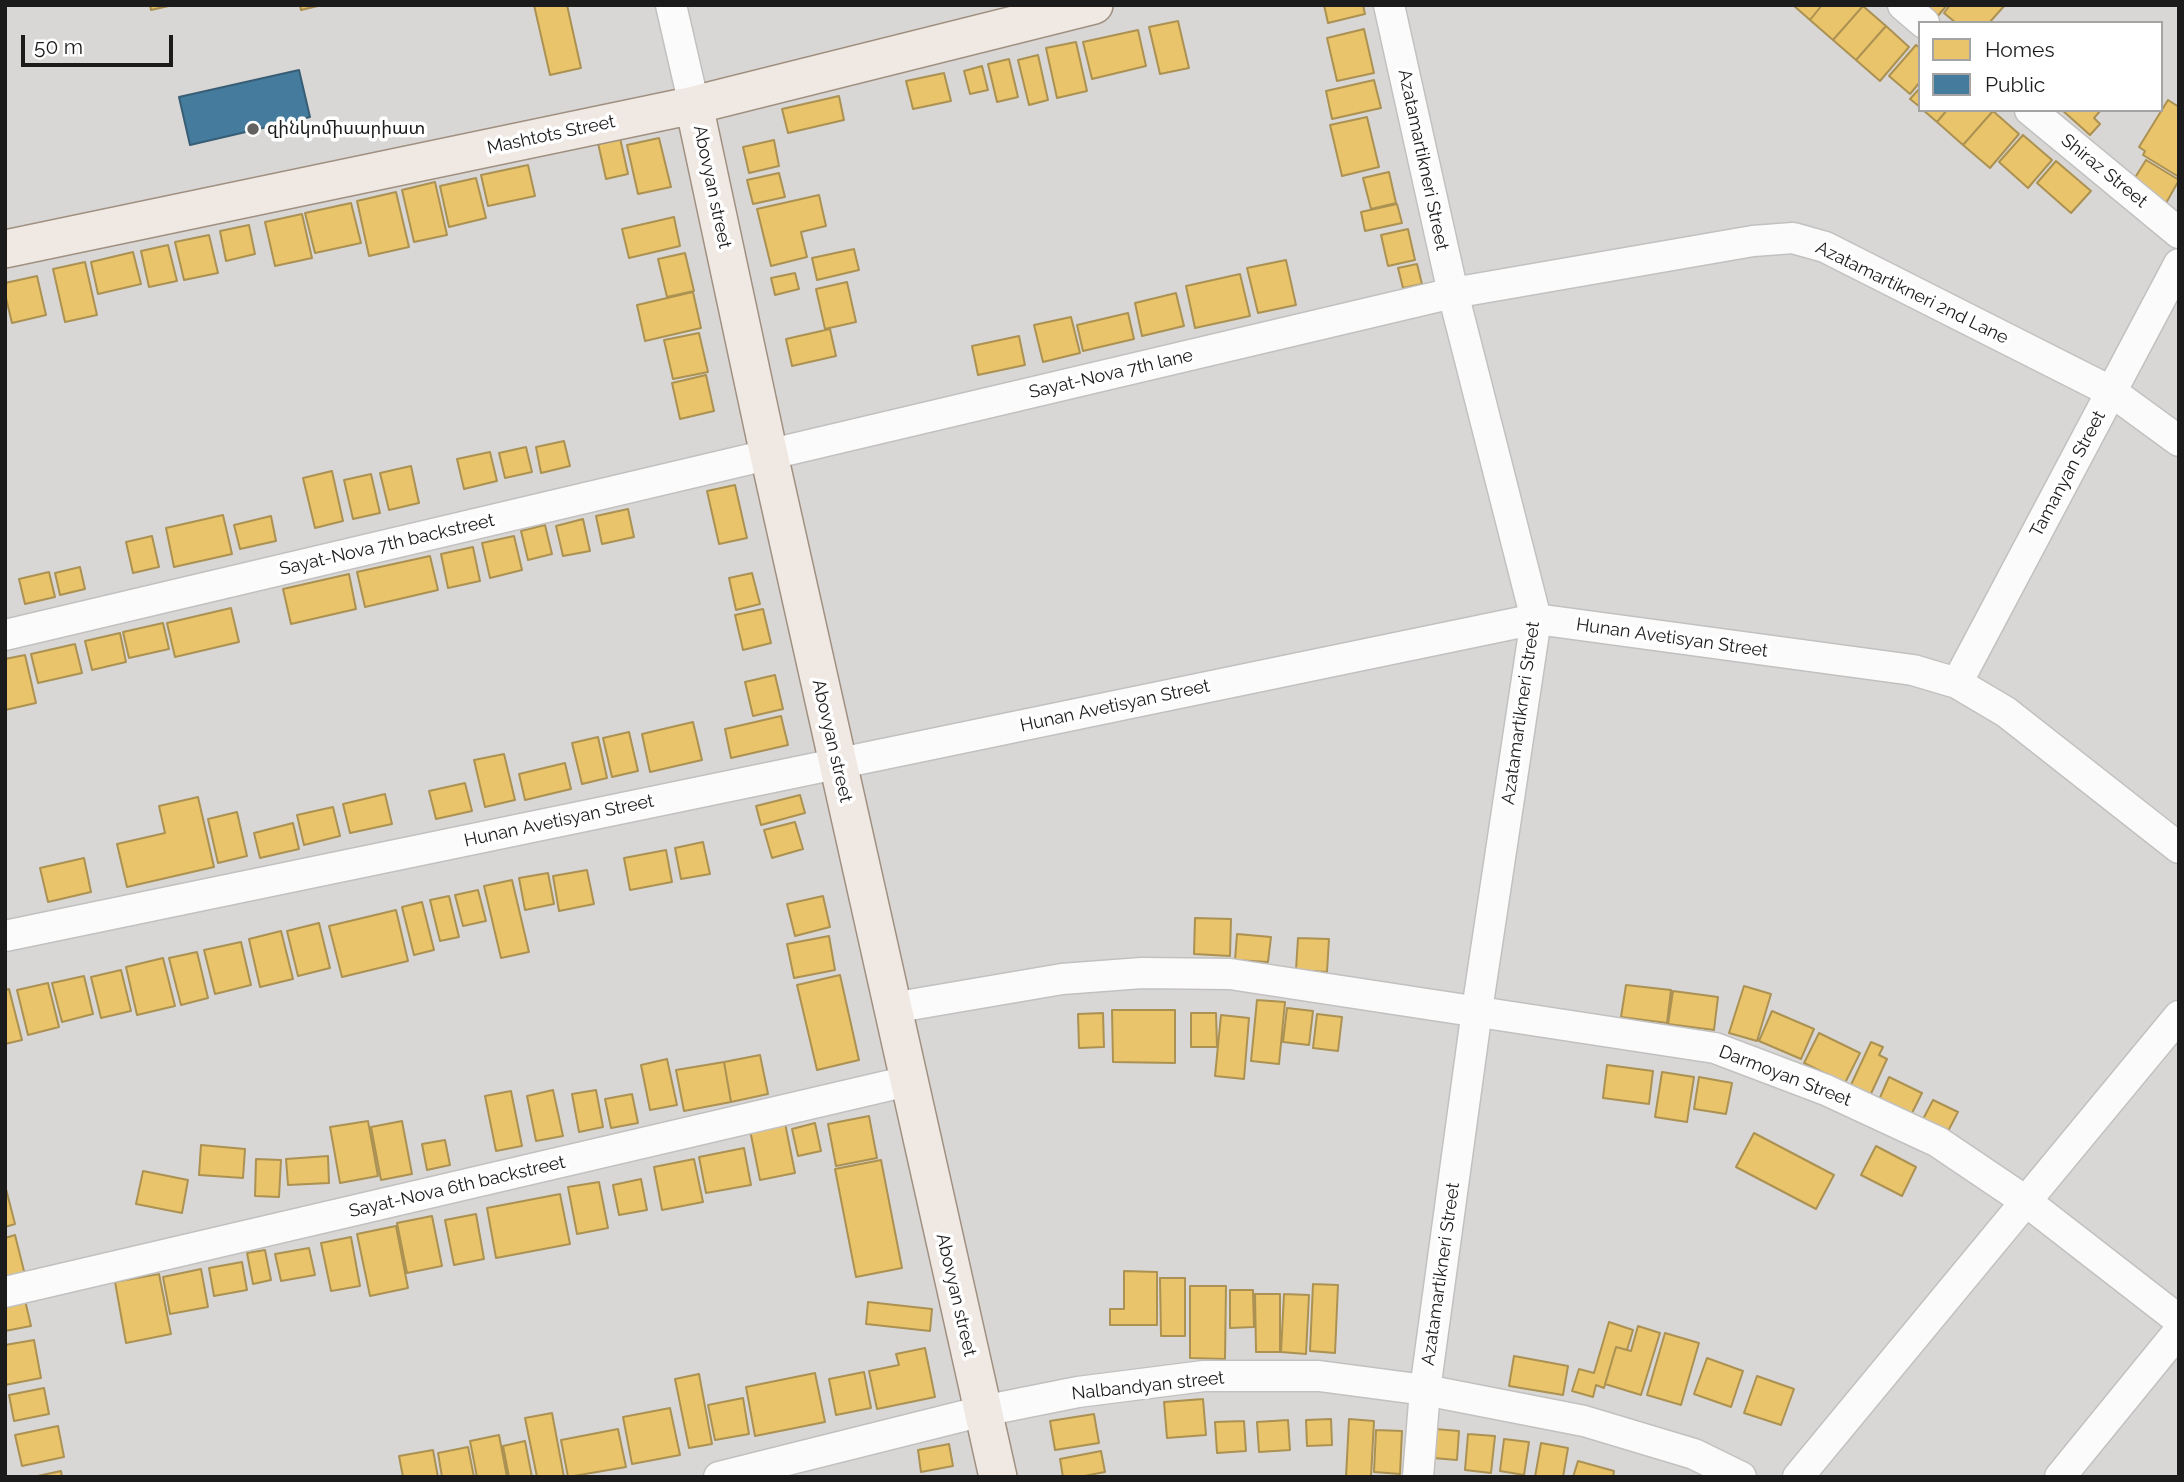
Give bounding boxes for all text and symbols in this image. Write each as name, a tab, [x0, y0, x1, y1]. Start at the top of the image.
scale bar	[24, 21, 177, 65]
legend	[1918, 21, 2163, 112]
text: 50 m	[34, 34, 83, 59]
text: Homes	[1985, 37, 2055, 62]
street label: Azatamartikneri Street	[1393, 67, 1453, 253]
text: Public	[1985, 72, 2045, 97]
street label: Mashtots Street	[485, 111, 617, 159]
place label: զինկոմիսարիատ	[267, 118, 425, 140]
marker: զինկոմիսարիատ	[245, 121, 261, 137]
street label: Abovyan street	[688, 123, 736, 251]
street label: Shiraz Street	[2056, 130, 2152, 212]
street label: Azatamartikneri 2nd Lane	[1812, 237, 2012, 349]
street label: Sayat-Nova 7th lane	[1027, 345, 1195, 403]
street label: Tamanyan Street	[2026, 407, 2110, 541]
street label: Sayat-Nova 7th backstreet	[277, 510, 497, 580]
street label: Hunan Avetisyan Street	[1575, 614, 1769, 662]
street label: Azatamartikneri Street	[1497, 620, 1545, 806]
street label: Hunan Avetisyan Street	[1018, 675, 1212, 737]
street label: Abovyan street	[807, 677, 857, 805]
street label: Hunan Avetisyan Street	[462, 790, 656, 852]
street label: Darmoyan Street	[1716, 1041, 1854, 1111]
street label: Sayat-Nova 6th backstreet	[347, 1152, 567, 1222]
street label: Azatamartikneri Street	[1417, 1181, 1465, 1367]
street label: Abovyan street	[931, 1231, 981, 1359]
street label: Nalbandyan street	[1071, 1367, 1225, 1405]

